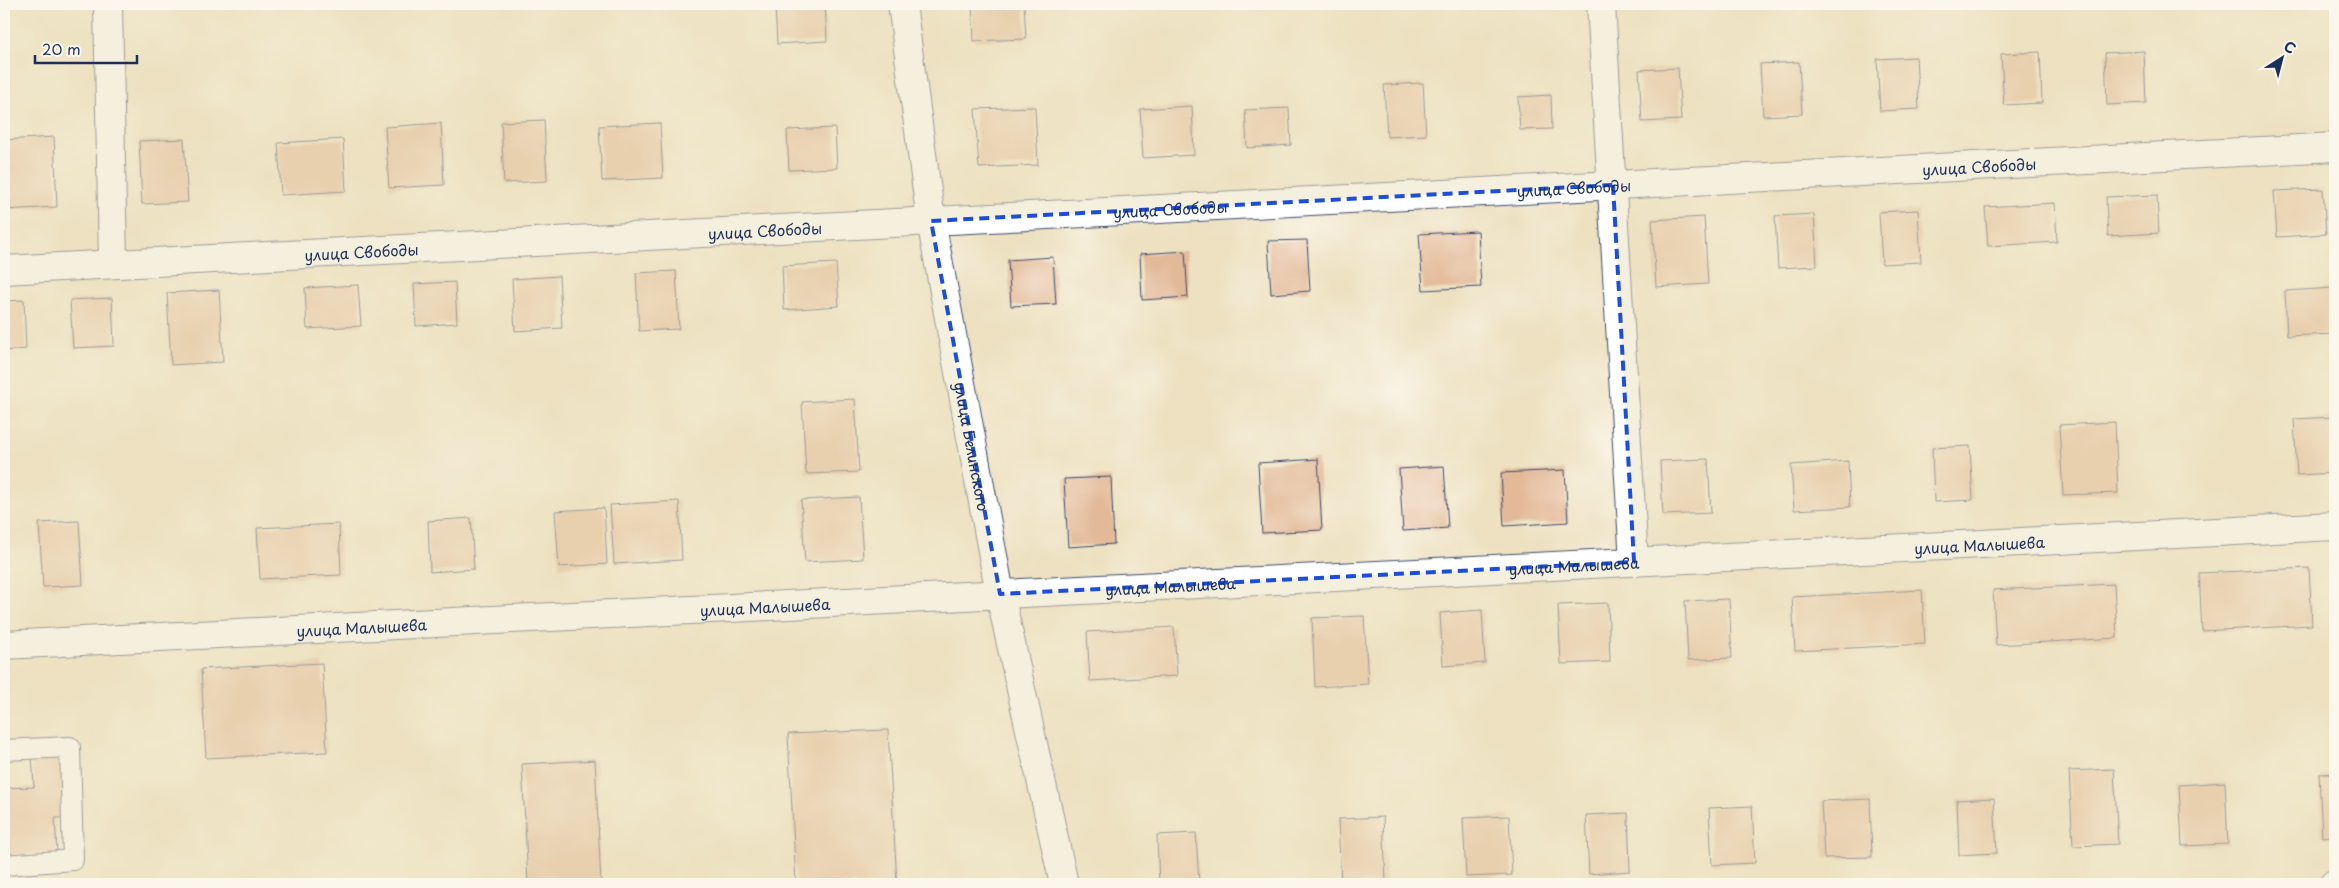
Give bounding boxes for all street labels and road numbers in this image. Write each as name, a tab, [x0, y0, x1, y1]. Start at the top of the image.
street label: улица Свободы	[1922, 151, 2037, 180]
street label: улица Свободы	[1516, 173, 1632, 202]
street label: улица Свободы	[1113, 194, 1228, 223]
street label: улица Свободы	[707, 215, 823, 244]
street label: улица Свободы	[304, 237, 419, 266]
street label: улица Белинского	[949, 380, 996, 513]
street label: улица Малышева	[1914, 529, 2046, 559]
street label: улица Малышева	[1508, 550, 1640, 580]
street label: улица Малышева	[1105, 571, 1237, 600]
street label: улица Малышева	[699, 591, 831, 621]
street label: улица Малышева	[296, 612, 428, 642]

